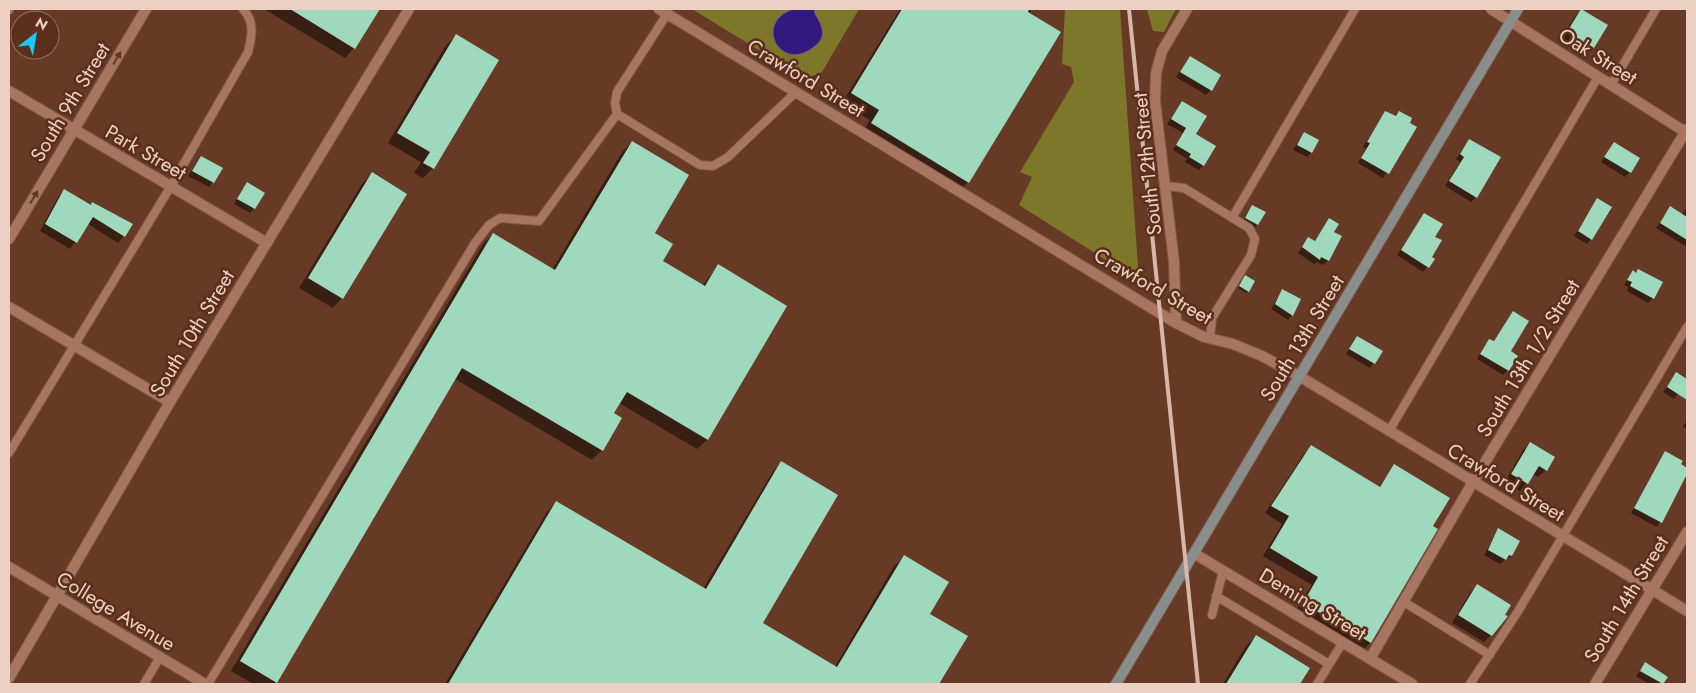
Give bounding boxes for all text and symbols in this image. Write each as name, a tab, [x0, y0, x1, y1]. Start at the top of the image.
north arrow	[10, 10, 60, 60]
text: N	[32, 12, 52, 35]
street label: Oak Street	[1553, 21, 1643, 92]
street label: Crawford Street	[742, 32, 870, 125]
street label: South 9th Street	[23, 37, 118, 167]
one-way arrow	[112, 51, 121, 64]
street label: South 12th Street	[1126, 91, 1169, 237]
street label: Park Street	[100, 118, 192, 187]
one-way arrow	[29, 191, 38, 204]
street label: Crawford Street	[1088, 241, 1217, 332]
street label: South 10th Street	[143, 264, 242, 402]
street label: South 13th Street	[1253, 269, 1352, 407]
street label: South 13th 1/2 Street	[1470, 274, 1587, 443]
street label: Crawford Street	[1442, 436, 1570, 529]
street label: South 14th Street	[1577, 530, 1676, 668]
street label: Deming Street	[1254, 561, 1372, 648]
street label: College Avenue	[51, 564, 181, 658]

